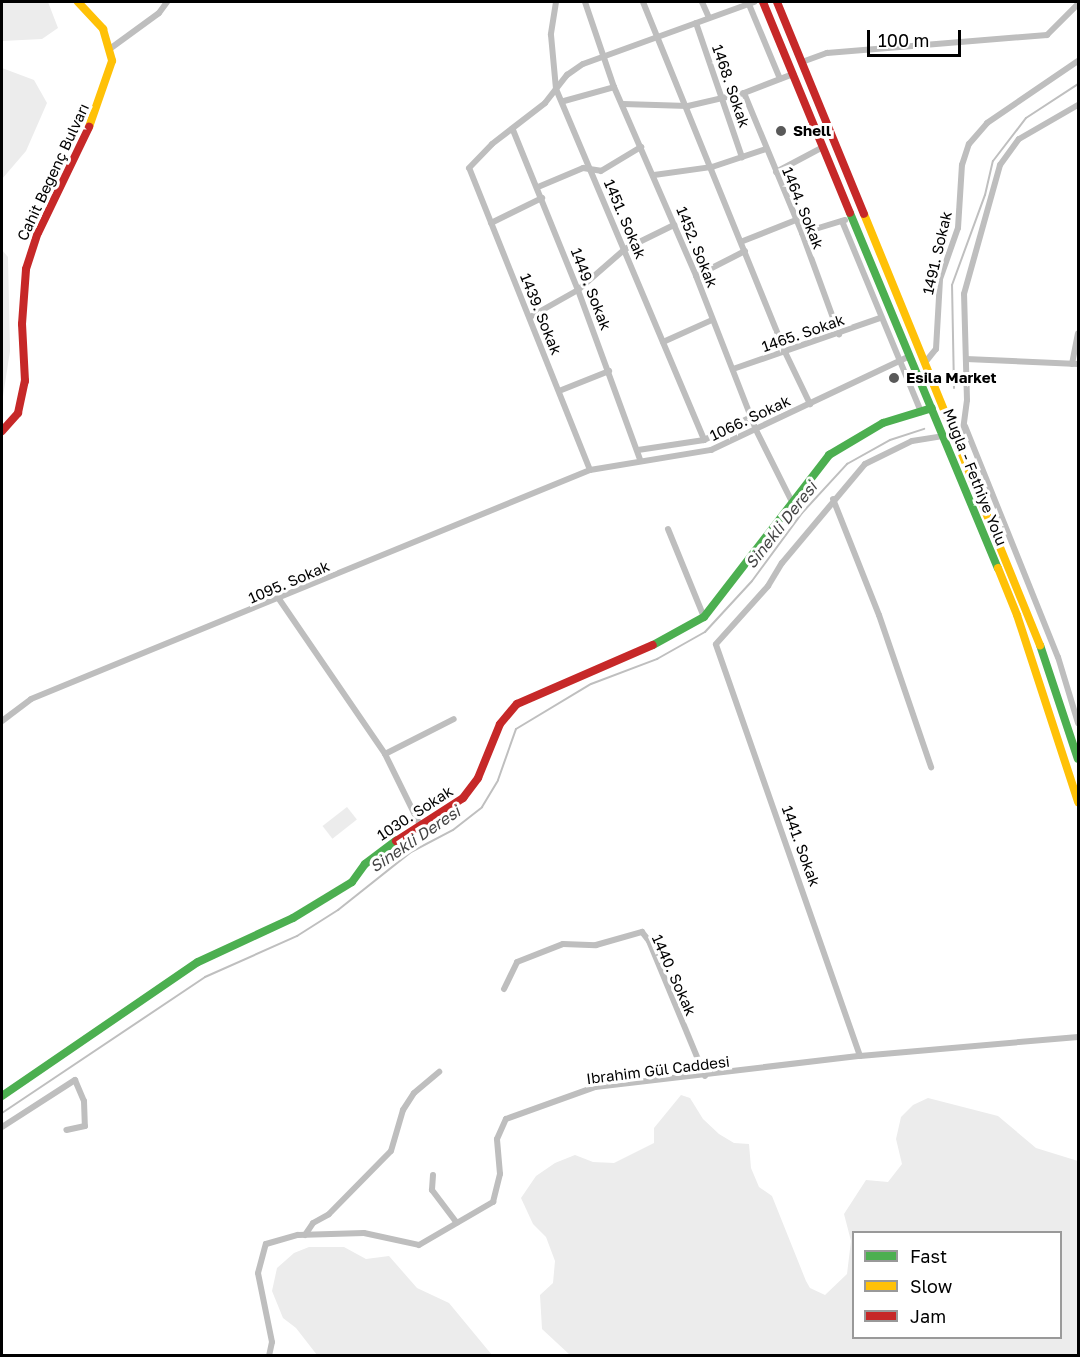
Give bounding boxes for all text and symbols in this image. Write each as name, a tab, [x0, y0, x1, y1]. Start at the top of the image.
scale bar	[870, 18, 964, 56]
text: 100 m	[878, 29, 929, 51]
street label: 1468. Sokak	[708, 42, 754, 130]
street label: Cahit Beğenç Bulvarı	[13, 100, 93, 244]
place label: Shell	[793, 122, 831, 140]
marker: Shell	[774, 124, 788, 138]
street label: 1464. Sokak	[778, 164, 828, 252]
street label: 1451. Sokak	[600, 177, 650, 261]
street label: 1452. Sokak	[673, 204, 721, 290]
street label: 1491. Sokak	[919, 210, 955, 296]
street label: 1449. Sokak	[567, 245, 615, 333]
street label: 1439. Sokak	[516, 271, 566, 357]
street label: 1465. Sokak	[759, 310, 847, 356]
place label: Esila Market	[906, 369, 996, 387]
marker: Esila Market	[887, 371, 901, 385]
street label: 1066. Sokak	[707, 391, 793, 445]
street label: Muğla - Fethiye Yolu	[939, 406, 1011, 548]
water label: Sinekli Deresi	[741, 478, 821, 572]
street label: 1095. Sokak	[246, 557, 332, 607]
street label: 1030. Sokak	[374, 782, 456, 844]
water label: Sinekli Deresi	[366, 802, 464, 876]
street label: 1441. Sokak	[778, 803, 824, 889]
street label: 1440. Sokak	[648, 932, 700, 1018]
street label: Ibrahim Gül Caddesi	[585, 1052, 731, 1088]
legend	[852, 1231, 1062, 1339]
text: Fast	[910, 1245, 947, 1267]
text: Slow	[910, 1275, 952, 1297]
text: Jam	[910, 1305, 946, 1327]

